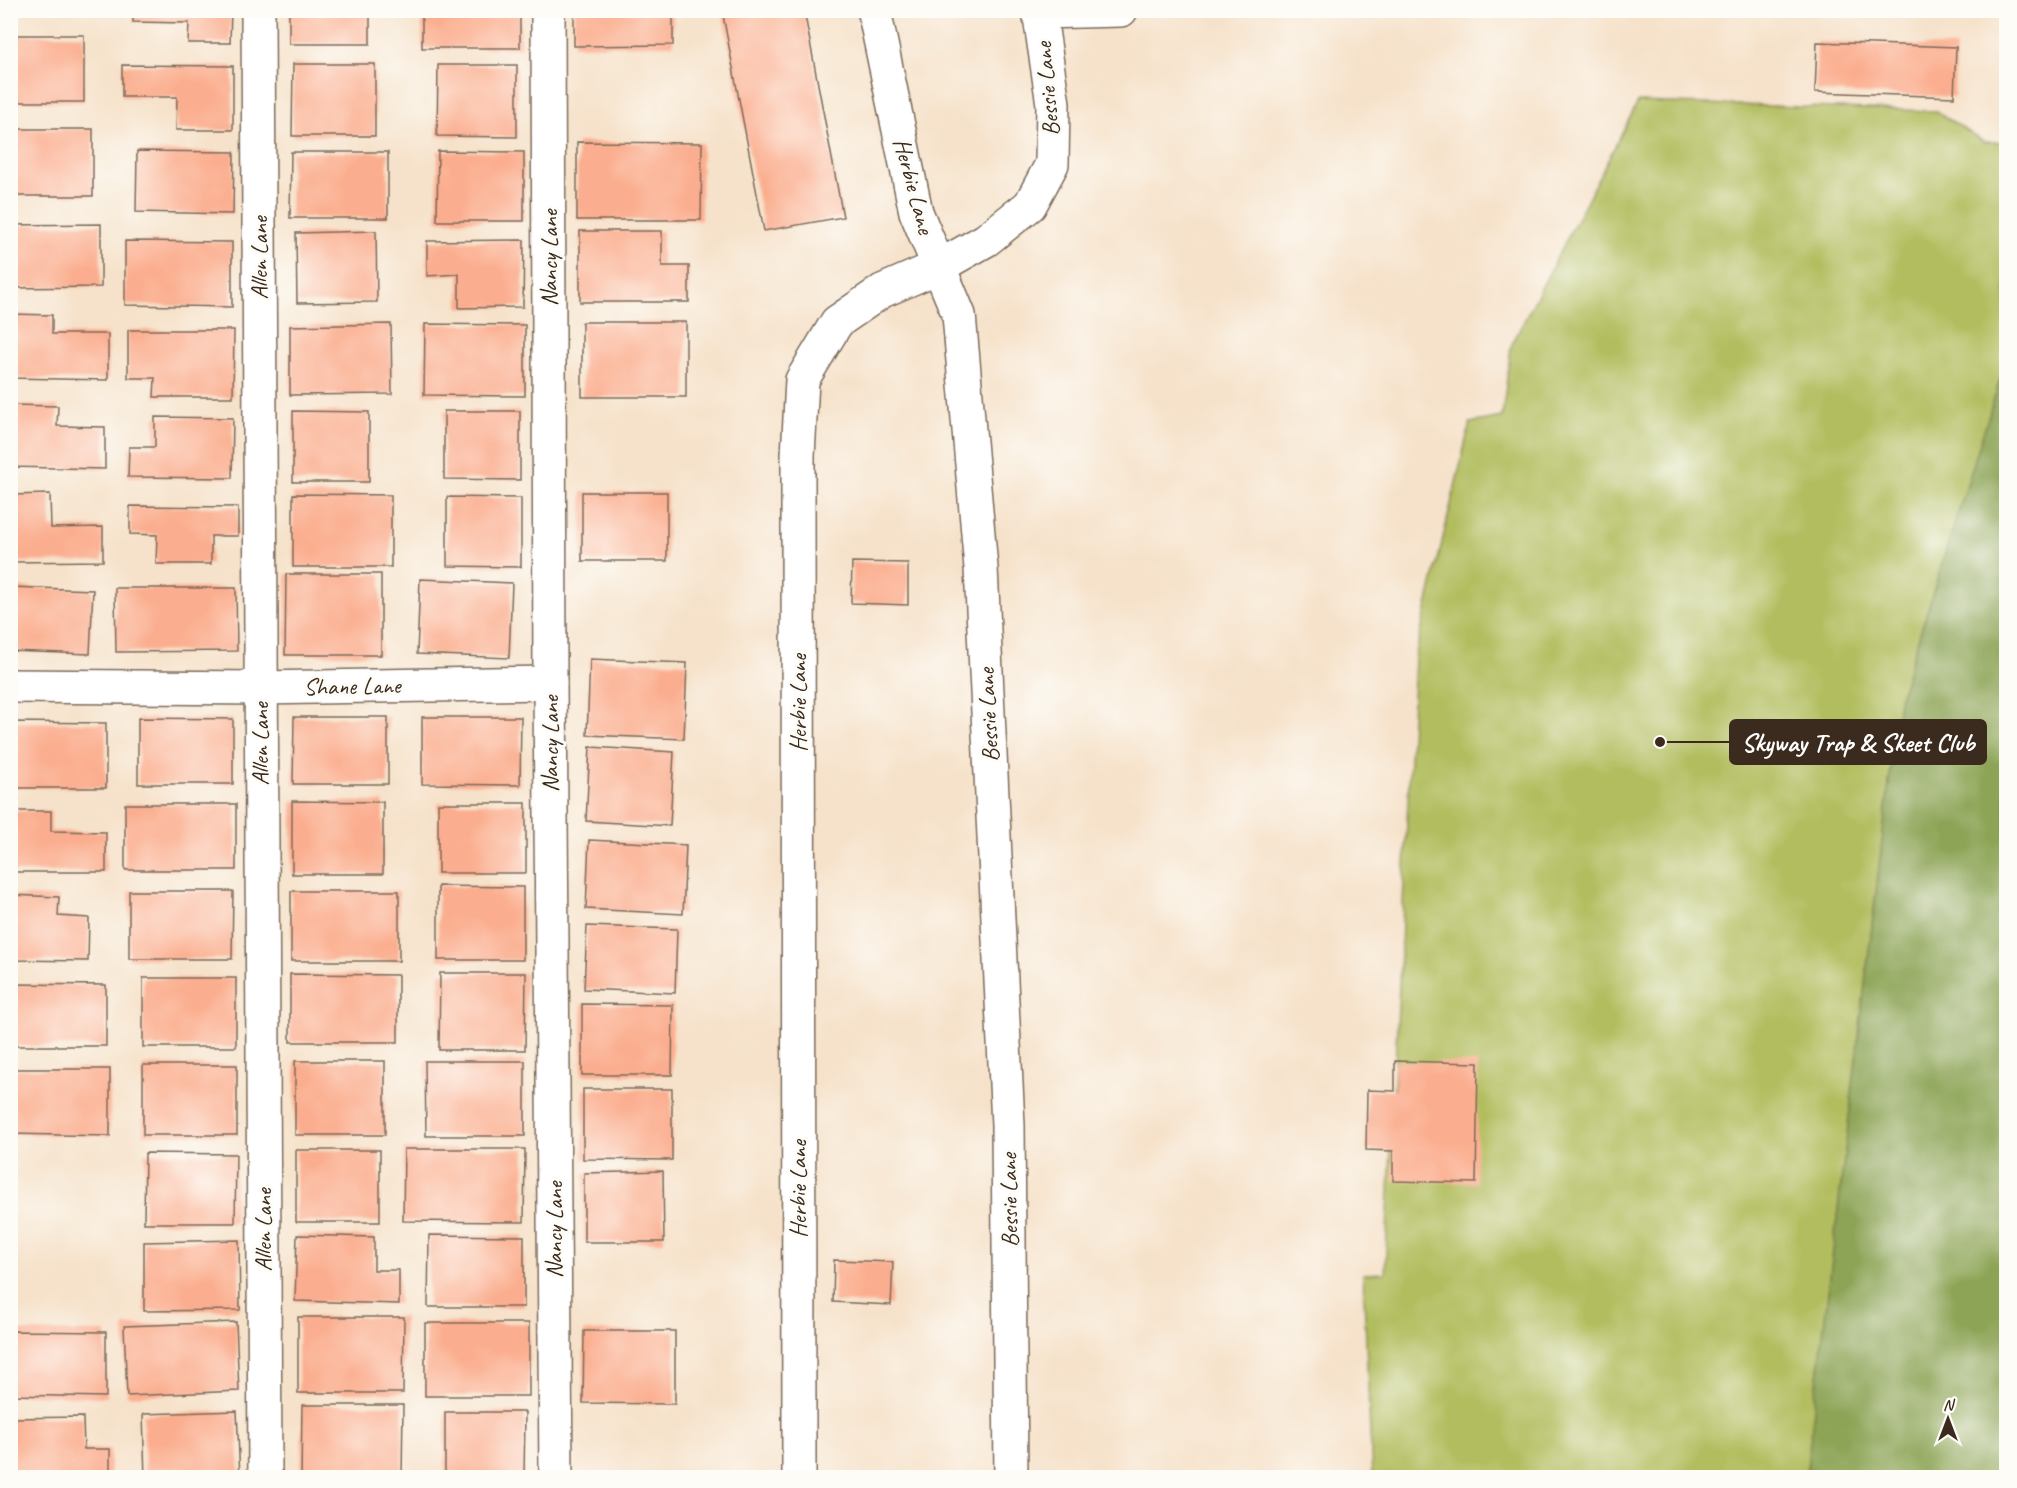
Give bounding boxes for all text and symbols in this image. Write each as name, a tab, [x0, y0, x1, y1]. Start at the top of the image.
street label: Bessie Lane	[1028, 39, 1066, 137]
street label: Herbie Lane	[887, 135, 942, 239]
street label: Nancy Lane	[534, 208, 564, 306]
street label: Allen Lane	[244, 214, 274, 300]
street label: Herbie Lane	[783, 652, 813, 752]
street label: Bessie Lane	[970, 665, 1005, 763]
street label: Shane Lane	[303, 670, 403, 702]
street label: Nancy Lane	[535, 694, 565, 792]
street label: Allen Lane	[245, 700, 275, 786]
callout: Skyway Trap & Skeet Club	[1730, 720, 1986, 764]
text: Skyway Trap & Skeet Club	[1741, 726, 1977, 759]
street label: Herbie Lane	[783, 1138, 813, 1238]
street label: Bessie Lane	[993, 1151, 1025, 1247]
street label: Nancy Lane	[539, 1180, 569, 1278]
street label: Allen Lane	[248, 1186, 278, 1272]
north arrow	[1918, 1389, 1978, 1449]
text: N	[1943, 1395, 1956, 1415]

